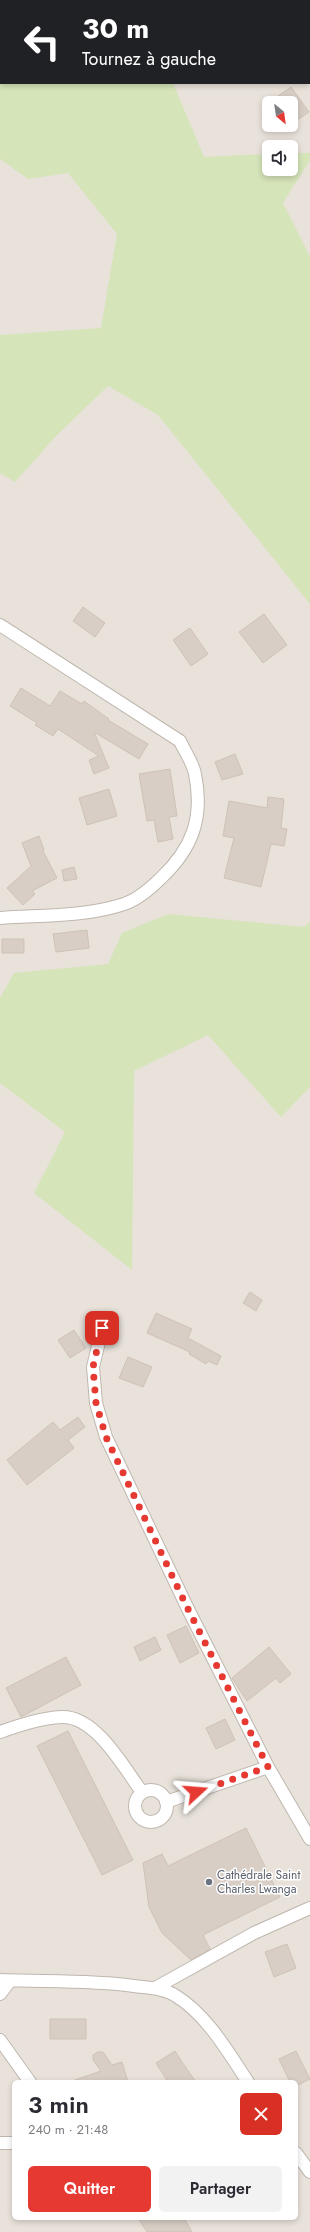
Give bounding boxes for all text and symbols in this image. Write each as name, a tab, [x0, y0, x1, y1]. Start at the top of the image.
text: 30 m	[82, 8, 149, 49]
icon: left	[16, 16, 68, 68]
text: Tournez à gauche	[82, 46, 216, 72]
north arrow	[262, 96, 298, 132]
map controls	[262, 96, 298, 176]
button: sound	[262, 140, 298, 176]
pin	[85, 1311, 119, 1345]
icon: arrive	[91, 1317, 113, 1339]
position arrow	[175, 1771, 217, 1813]
place label: Cathédrale Saint Charles Lwanga	[217, 1866, 300, 1898]
marker: Cathédrale Saint Charles Lwanga	[204, 1877, 214, 1887]
text: 3 min	[28, 2087, 89, 2122]
button: close	[240, 2093, 282, 2135]
text: 240 m · 21:48	[28, 2120, 108, 2139]
button: Quitter	[28, 2166, 151, 2212]
button: Partager	[159, 2166, 282, 2212]

